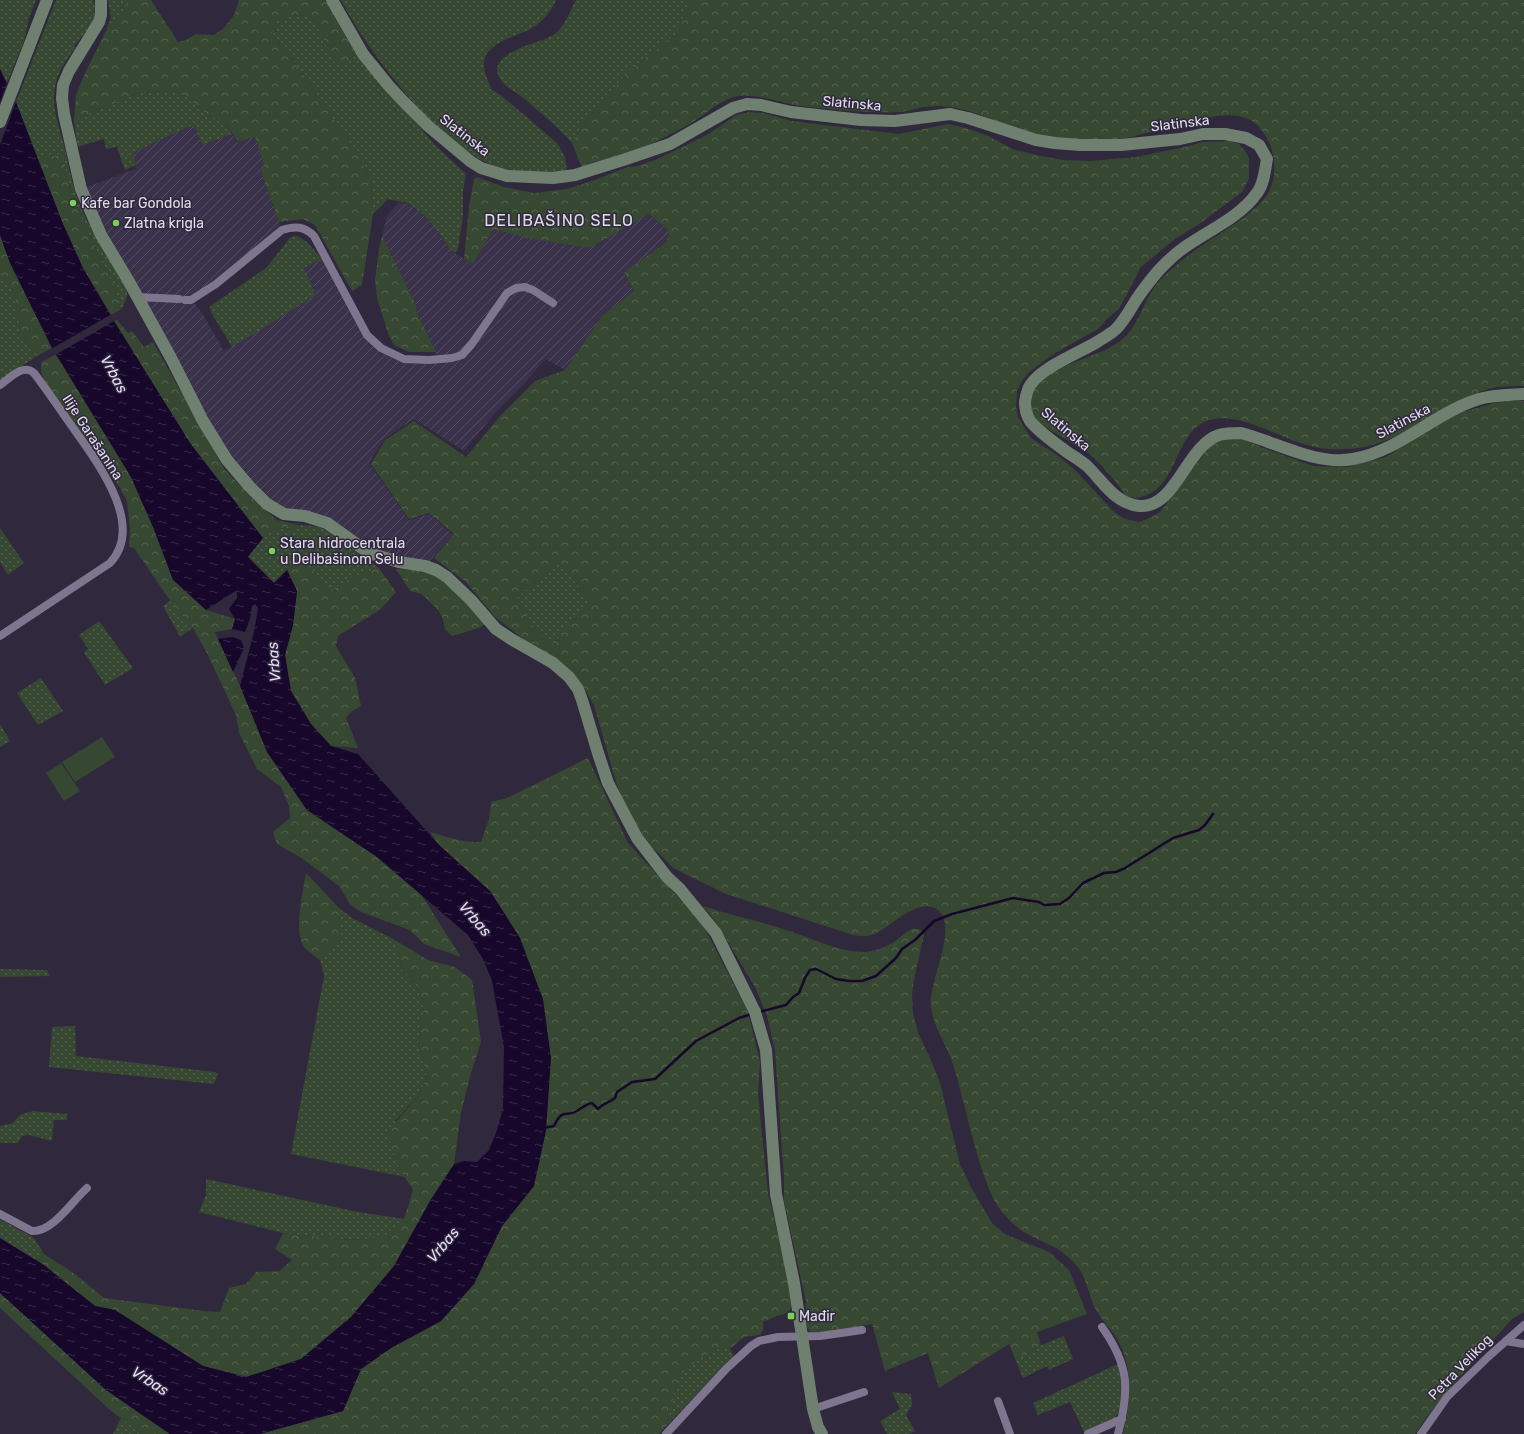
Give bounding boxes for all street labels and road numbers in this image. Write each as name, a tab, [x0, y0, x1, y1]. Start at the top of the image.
street label: Slatinska	[822, 92, 882, 115]
street label: Slatinska	[436, 111, 493, 160]
street label: Slatinska	[1150, 111, 1210, 136]
street label: Ilije Garašanina	[59, 391, 127, 483]
street label: Slatinska	[1373, 400, 1433, 443]
street label: Slatinska	[1038, 404, 1094, 455]
street label: Petra Velikog	[1425, 1331, 1496, 1404]

